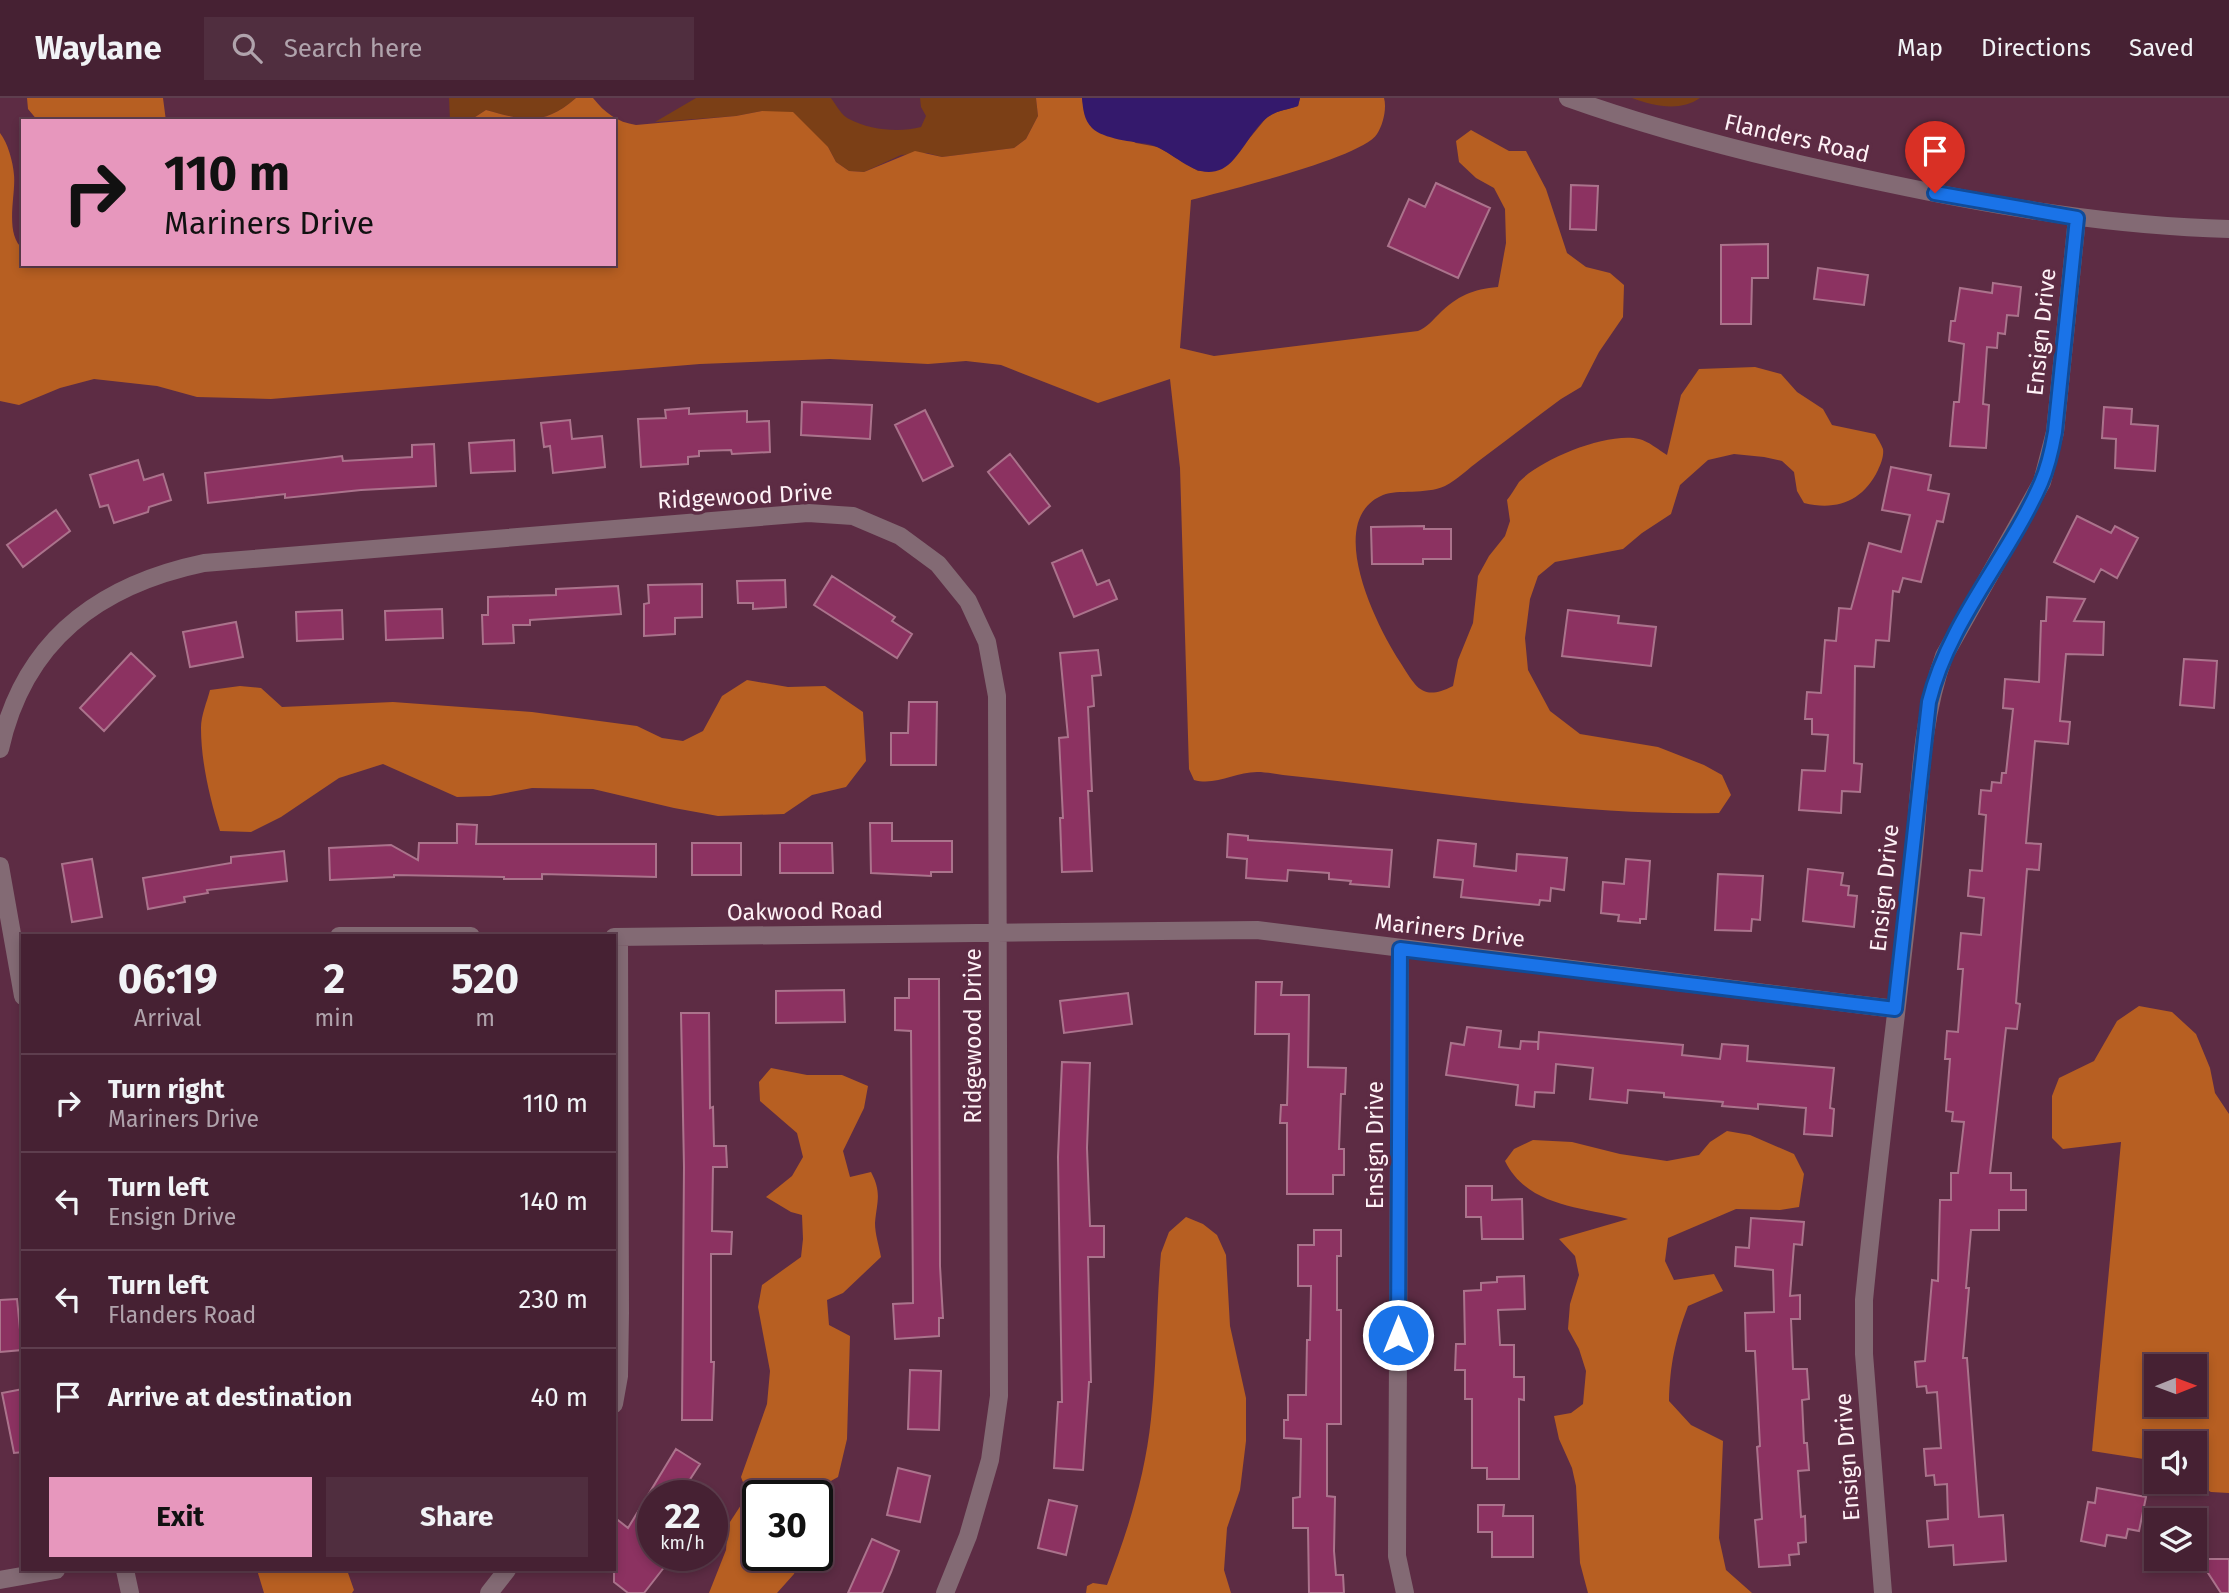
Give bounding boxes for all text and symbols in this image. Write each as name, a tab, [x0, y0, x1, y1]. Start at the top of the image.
search box	[204, 17, 694, 80]
text: Waylane	[35, 28, 162, 68]
icon: search	[228, 29, 266, 67]
text: Search here	[284, 33, 423, 64]
text: Map	[1897, 34, 1943, 62]
text: Directions	[1981, 34, 2091, 62]
text: Saved	[2129, 34, 2194, 62]
street label: Flanders Road	[1722, 108, 1872, 168]
pin	[1905, 121, 1965, 193]
icon: arrive	[1916, 132, 1954, 170]
text: 110 m	[164, 144, 290, 203]
icon: right	[49, 147, 140, 238]
text: Mariners Drive	[164, 204, 374, 242]
street label: Ensign Drive	[2020, 267, 2062, 397]
street label: Ridgewood Drive	[657, 477, 833, 515]
street label: Ensign Drive	[1863, 823, 1905, 953]
street label: Oakwood Road	[727, 896, 883, 926]
street label: Mariners Drive	[1373, 907, 1527, 953]
street label: Ridgewood Drive	[959, 948, 987, 1124]
text: 06:19	[118, 954, 218, 1004]
text: 2	[323, 954, 345, 1004]
text: 520	[451, 954, 519, 1004]
text: Arrival	[134, 1004, 201, 1032]
text: min	[314, 1004, 354, 1032]
text: m	[475, 1004, 495, 1032]
text: Turn right	[108, 1074, 225, 1105]
street label: Ensign Drive	[1361, 1081, 1389, 1209]
icon: right	[49, 1084, 87, 1122]
text: 110 m	[522, 1088, 588, 1119]
text: Mariners Drive	[108, 1105, 259, 1133]
text: Turn left	[108, 1172, 209, 1203]
icon: left	[49, 1182, 87, 1220]
text: 140 m	[519, 1186, 588, 1217]
text: Ensign Drive	[108, 1203, 236, 1231]
text: Turn left	[108, 1270, 209, 1301]
icon: left	[49, 1280, 87, 1318]
text: 230 m	[519, 1284, 588, 1315]
position arrow	[1361, 1298, 1435, 1372]
text: Flanders Road	[108, 1301, 256, 1329]
north arrow	[2144, 1354, 2207, 1418]
map controls	[2144, 1354, 2207, 1571]
icon: arrive	[49, 1378, 87, 1416]
text: Arrive at destination	[108, 1382, 352, 1413]
text: 40 m	[530, 1382, 588, 1413]
street label: Ensign Drive	[1829, 1392, 1865, 1522]
button: sound	[2144, 1431, 2207, 1494]
button: Exit	[49, 1477, 312, 1557]
button: Share	[326, 1477, 588, 1557]
speed limit sign: 30	[742, 1480, 833, 1571]
text: 22	[664, 1495, 701, 1537]
button: layers	[2144, 1508, 2207, 1571]
text: km/h	[660, 1532, 705, 1554]

